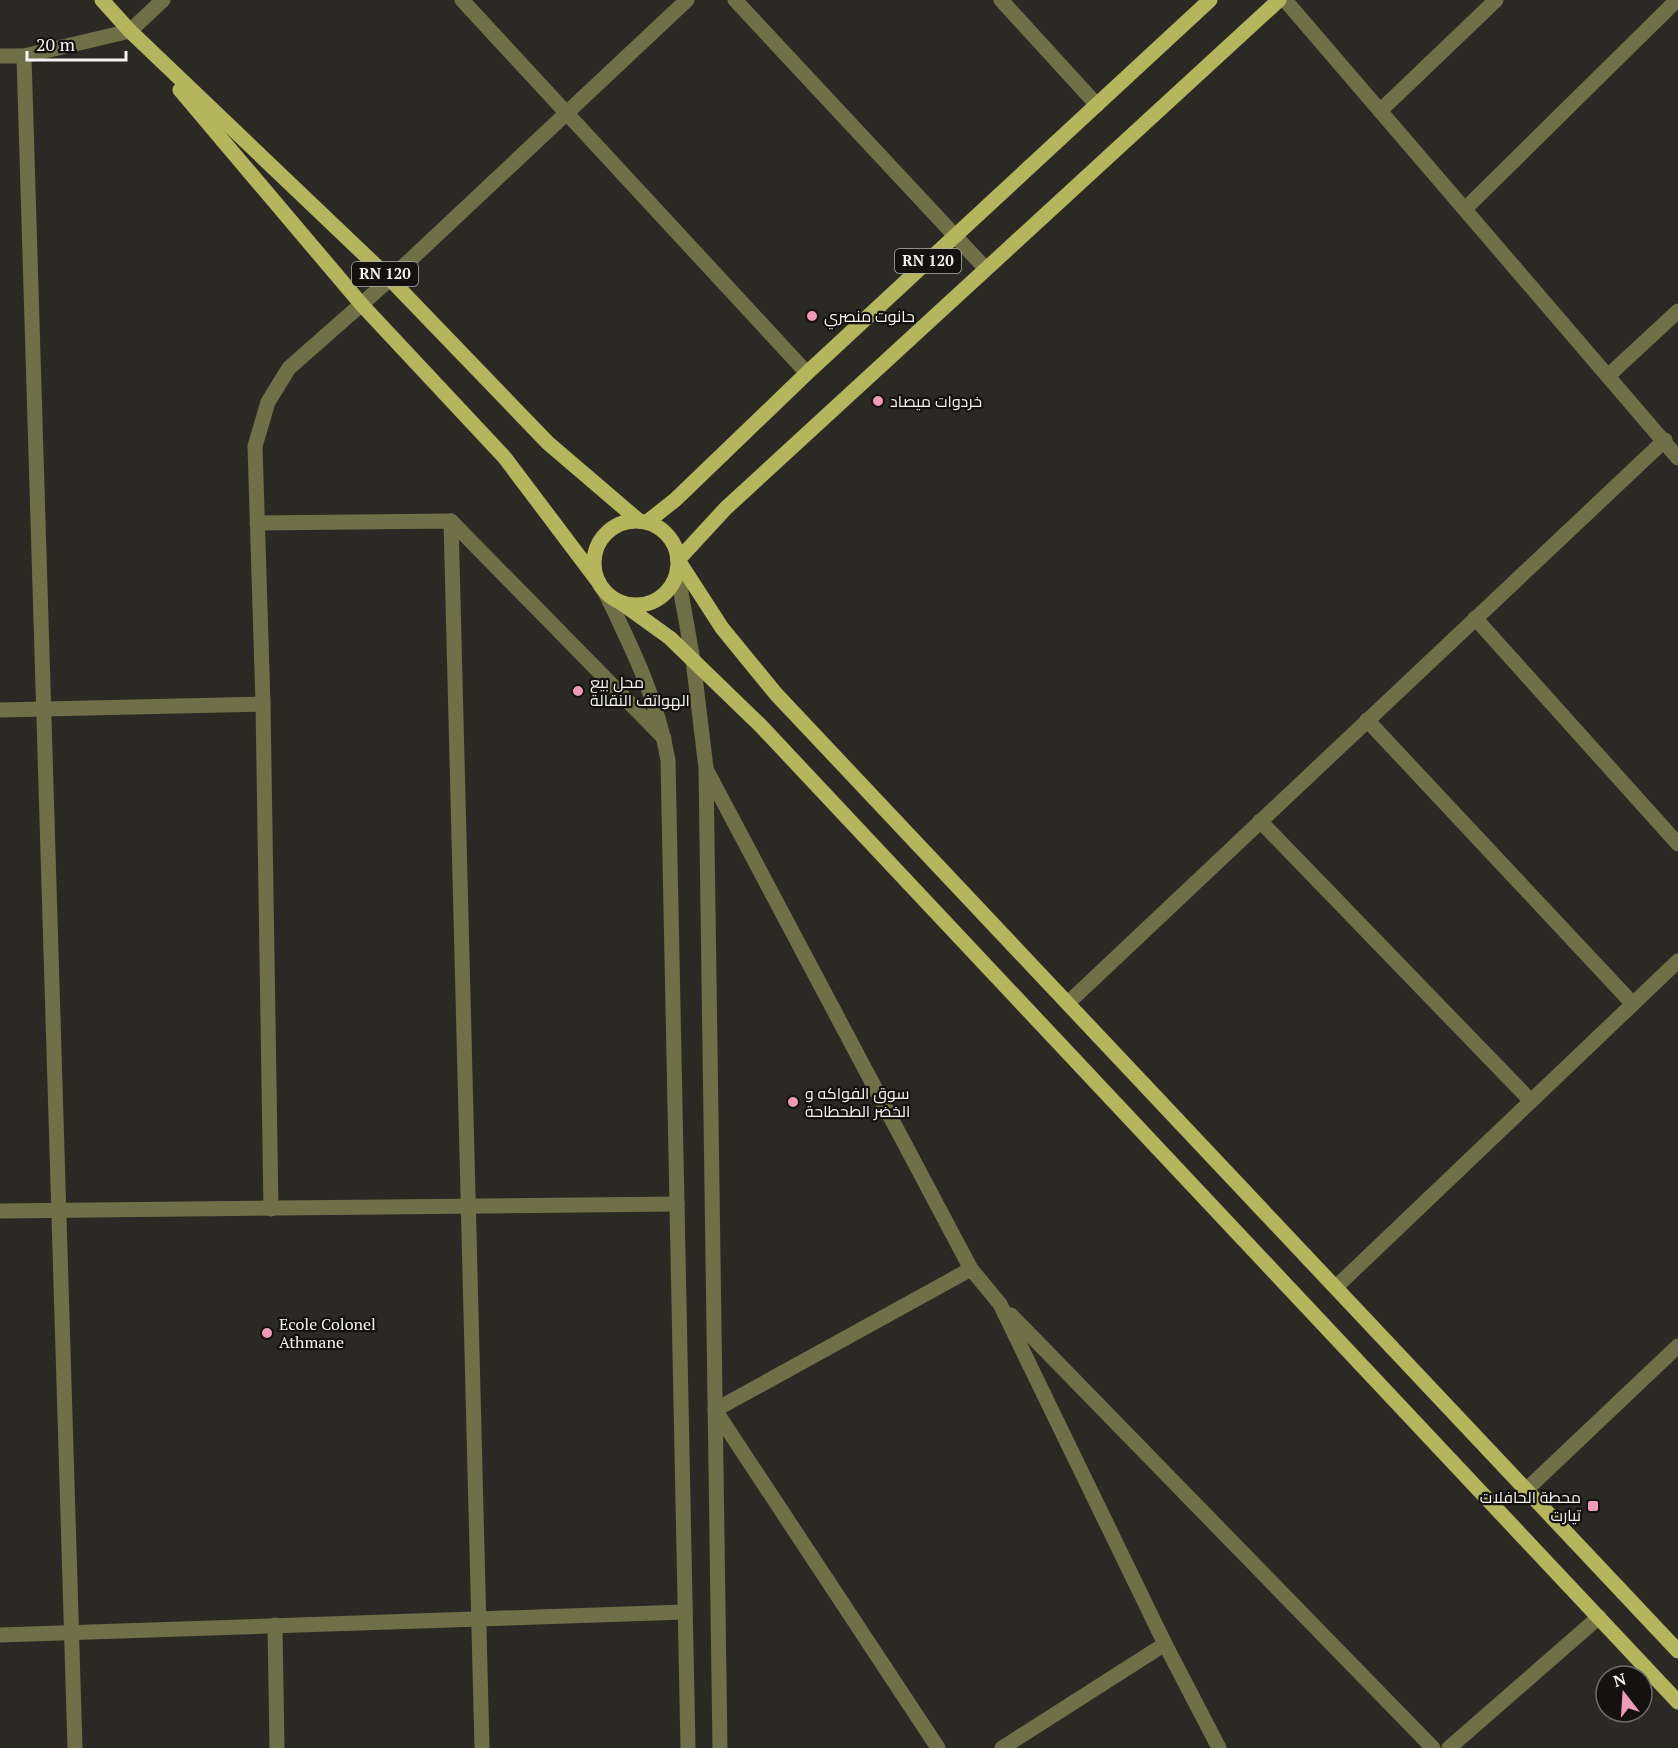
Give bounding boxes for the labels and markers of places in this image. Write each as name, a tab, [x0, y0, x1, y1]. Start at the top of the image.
place label: حانوت منصري	[824, 305, 915, 330]
marker: حانوت منصري	[805, 309, 819, 323]
place label: خردوات ميصاد	[890, 390, 982, 412]
marker: خردوات ميصاد	[871, 394, 885, 408]
place label: محل بيع الهواتف النقالة	[590, 671, 690, 711]
marker: محل بيع الهواتف النقالة	[571, 684, 585, 698]
place label: سوق الفواكه و الخضر الطحطاحة	[805, 1082, 910, 1122]
marker: سوق الفواكه و الخضر الطحطاحة	[786, 1095, 800, 1109]
place label: Ecole Colonel Athmane	[279, 1313, 376, 1353]
marker: Ecole Colonel Athmane	[260, 1326, 274, 1340]
place label: محطة الحافلات تيارت	[1480, 1486, 1582, 1526]
marker: محطة الحافلات تيارت	[1586, 1499, 1600, 1513]

